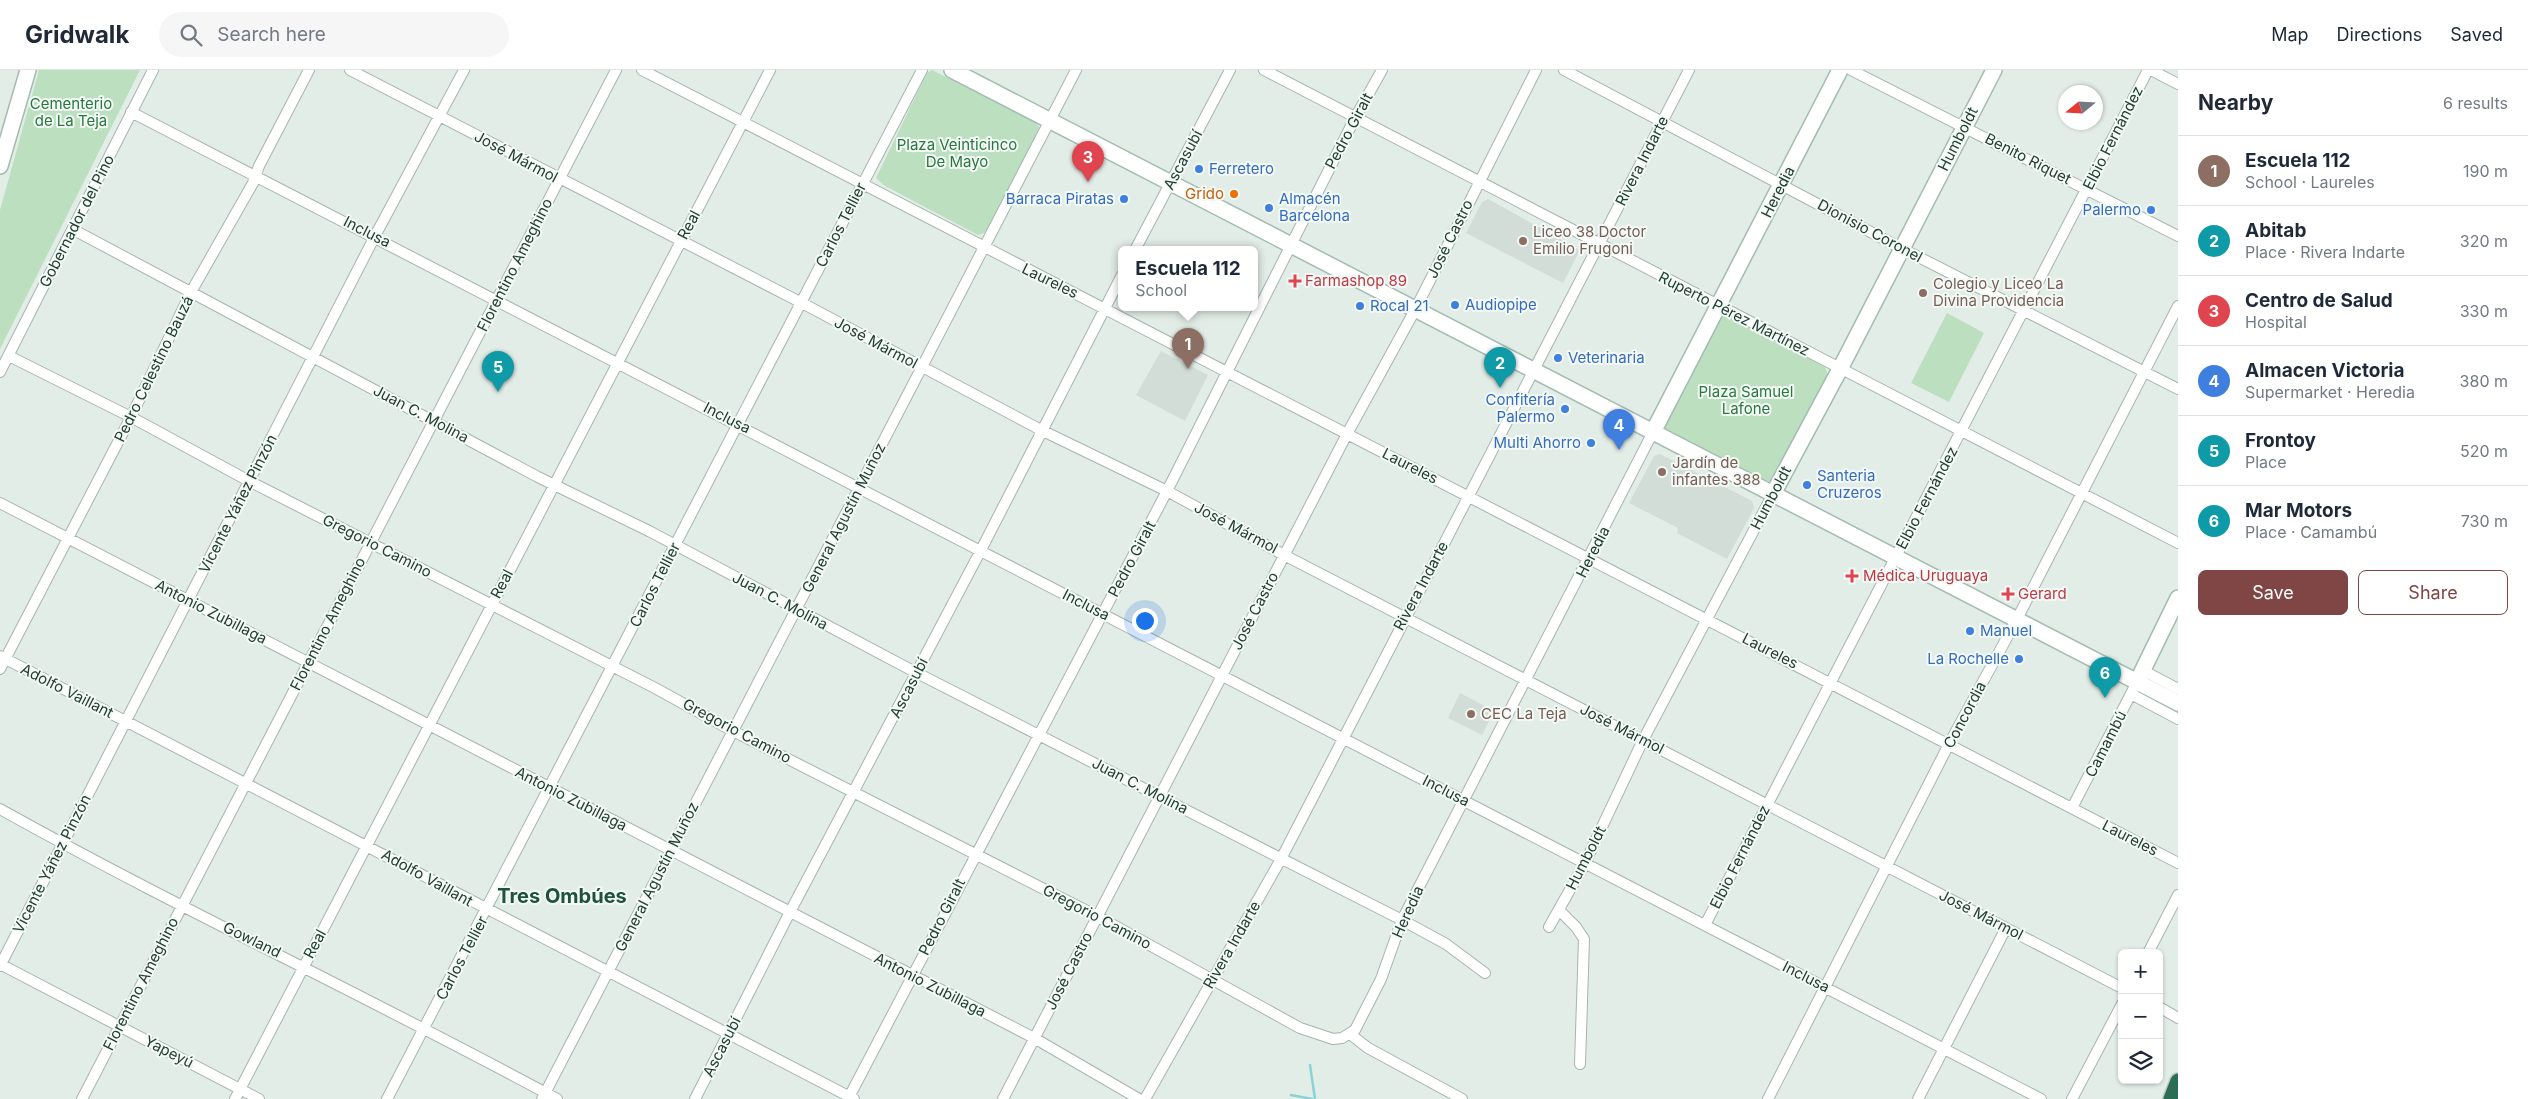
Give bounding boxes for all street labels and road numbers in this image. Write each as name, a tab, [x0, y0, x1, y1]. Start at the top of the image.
street label: Elbio Fernández	[2078, 83, 2147, 193]
street label: Pedro Giralt	[1321, 89, 1377, 172]
street label: Humboldt	[1933, 104, 1982, 174]
street label: Rivera Indarte	[1611, 113, 1672, 209]
street label: Ascasubí	[1159, 126, 1206, 193]
street label: José Mármol	[471, 127, 561, 187]
street label: Benito Riquet	[1982, 129, 2075, 188]
street label: Gobernador del Pino	[35, 151, 118, 290]
street label: Heredia	[1757, 163, 1799, 221]
street label: Carlos Tellier	[811, 179, 870, 270]
street label: Florentino Ameghino	[473, 195, 556, 335]
street label: Dionisio Coronel	[1814, 195, 1926, 266]
street label: José Castro	[1422, 196, 1477, 281]
street label: Real	[673, 207, 704, 243]
street label: Inclusa	[340, 212, 394, 251]
street label: Laureles	[1019, 259, 1082, 302]
street label: Ruperto Pérez Martínez	[1655, 267, 1813, 360]
street label: Pedro Celestino Bauzá	[110, 293, 197, 445]
street label: José Mármol	[831, 313, 921, 373]
street label: Juan C. Molina	[370, 380, 472, 447]
street label: Inclusa	[700, 398, 754, 437]
street label: Vicente Yáñez Pinzón	[194, 431, 281, 576]
street label: General Agustín Muñoz	[797, 440, 890, 596]
street label: Laureles	[1379, 443, 1441, 488]
street label: Elbio Fernández	[1891, 443, 1962, 552]
street label: Humboldt	[1746, 463, 1795, 533]
street label: José Mármol	[1191, 498, 1281, 558]
street label: Gregorio Camino	[319, 510, 435, 581]
street label: Pedro Giralt	[1104, 517, 1160, 600]
street label: Heredia	[1572, 523, 1614, 581]
street label: Rivera Indarte	[1389, 538, 1452, 634]
street label: Carlos Tellier	[625, 539, 684, 630]
street label: Florentino Ameghino	[286, 554, 369, 694]
street label: Real	[486, 566, 517, 602]
street label: Juan C. Molina	[729, 567, 831, 634]
street label: José Castro	[1227, 569, 1282, 653]
street label: Antonio Zubillaga	[152, 575, 270, 648]
street label: Inclusa	[1059, 585, 1113, 624]
street label: Laureles	[1739, 628, 1801, 673]
street label: Ascasubí	[885, 654, 932, 721]
street label: Adolfo Vaillant	[18, 659, 117, 722]
street label: Concordia	[1939, 678, 1990, 751]
street label: Gregorio Camino	[680, 694, 795, 767]
street label: José Mármol	[1577, 699, 1668, 758]
street label: Camambú	[2081, 707, 2130, 780]
street label: Juan C. Molina	[1089, 753, 1192, 818]
street label: Antonio Zubillaga	[512, 762, 630, 835]
street label: Inclusa	[1419, 771, 1473, 810]
street label: Vicente Yáñez Pinzón	[8, 791, 95, 936]
street label: General Agustín Muñoz	[610, 799, 703, 955]
street label: Elbio Fernández	[1705, 802, 1774, 912]
street label: Laureles	[2099, 815, 2161, 860]
street label: Humboldt	[1561, 823, 1610, 893]
street label: Adolfo Vaillant	[378, 845, 476, 911]
street label: Pedro Giralt	[914, 875, 969, 958]
street label: Gregorio Camino	[1040, 880, 1155, 953]
street label: Heredia	[1388, 883, 1427, 941]
street label: José Mármol	[1936, 885, 2027, 944]
street label: Rivera Indarte	[1199, 897, 1264, 992]
street label: Carlos Tellier	[431, 912, 492, 1003]
street label: Florentino Ameghino	[99, 914, 182, 1054]
street label: Gowland	[220, 917, 284, 962]
street label: Real	[299, 926, 330, 962]
street label: José Castro	[1041, 929, 1096, 1013]
street label: Antonio Zubillaga	[871, 948, 989, 1021]
street label: Inclusa	[1779, 957, 1833, 996]
street label: Ascasubí	[698, 1013, 745, 1080]
street label: Yapeyú	[142, 1031, 197, 1072]

